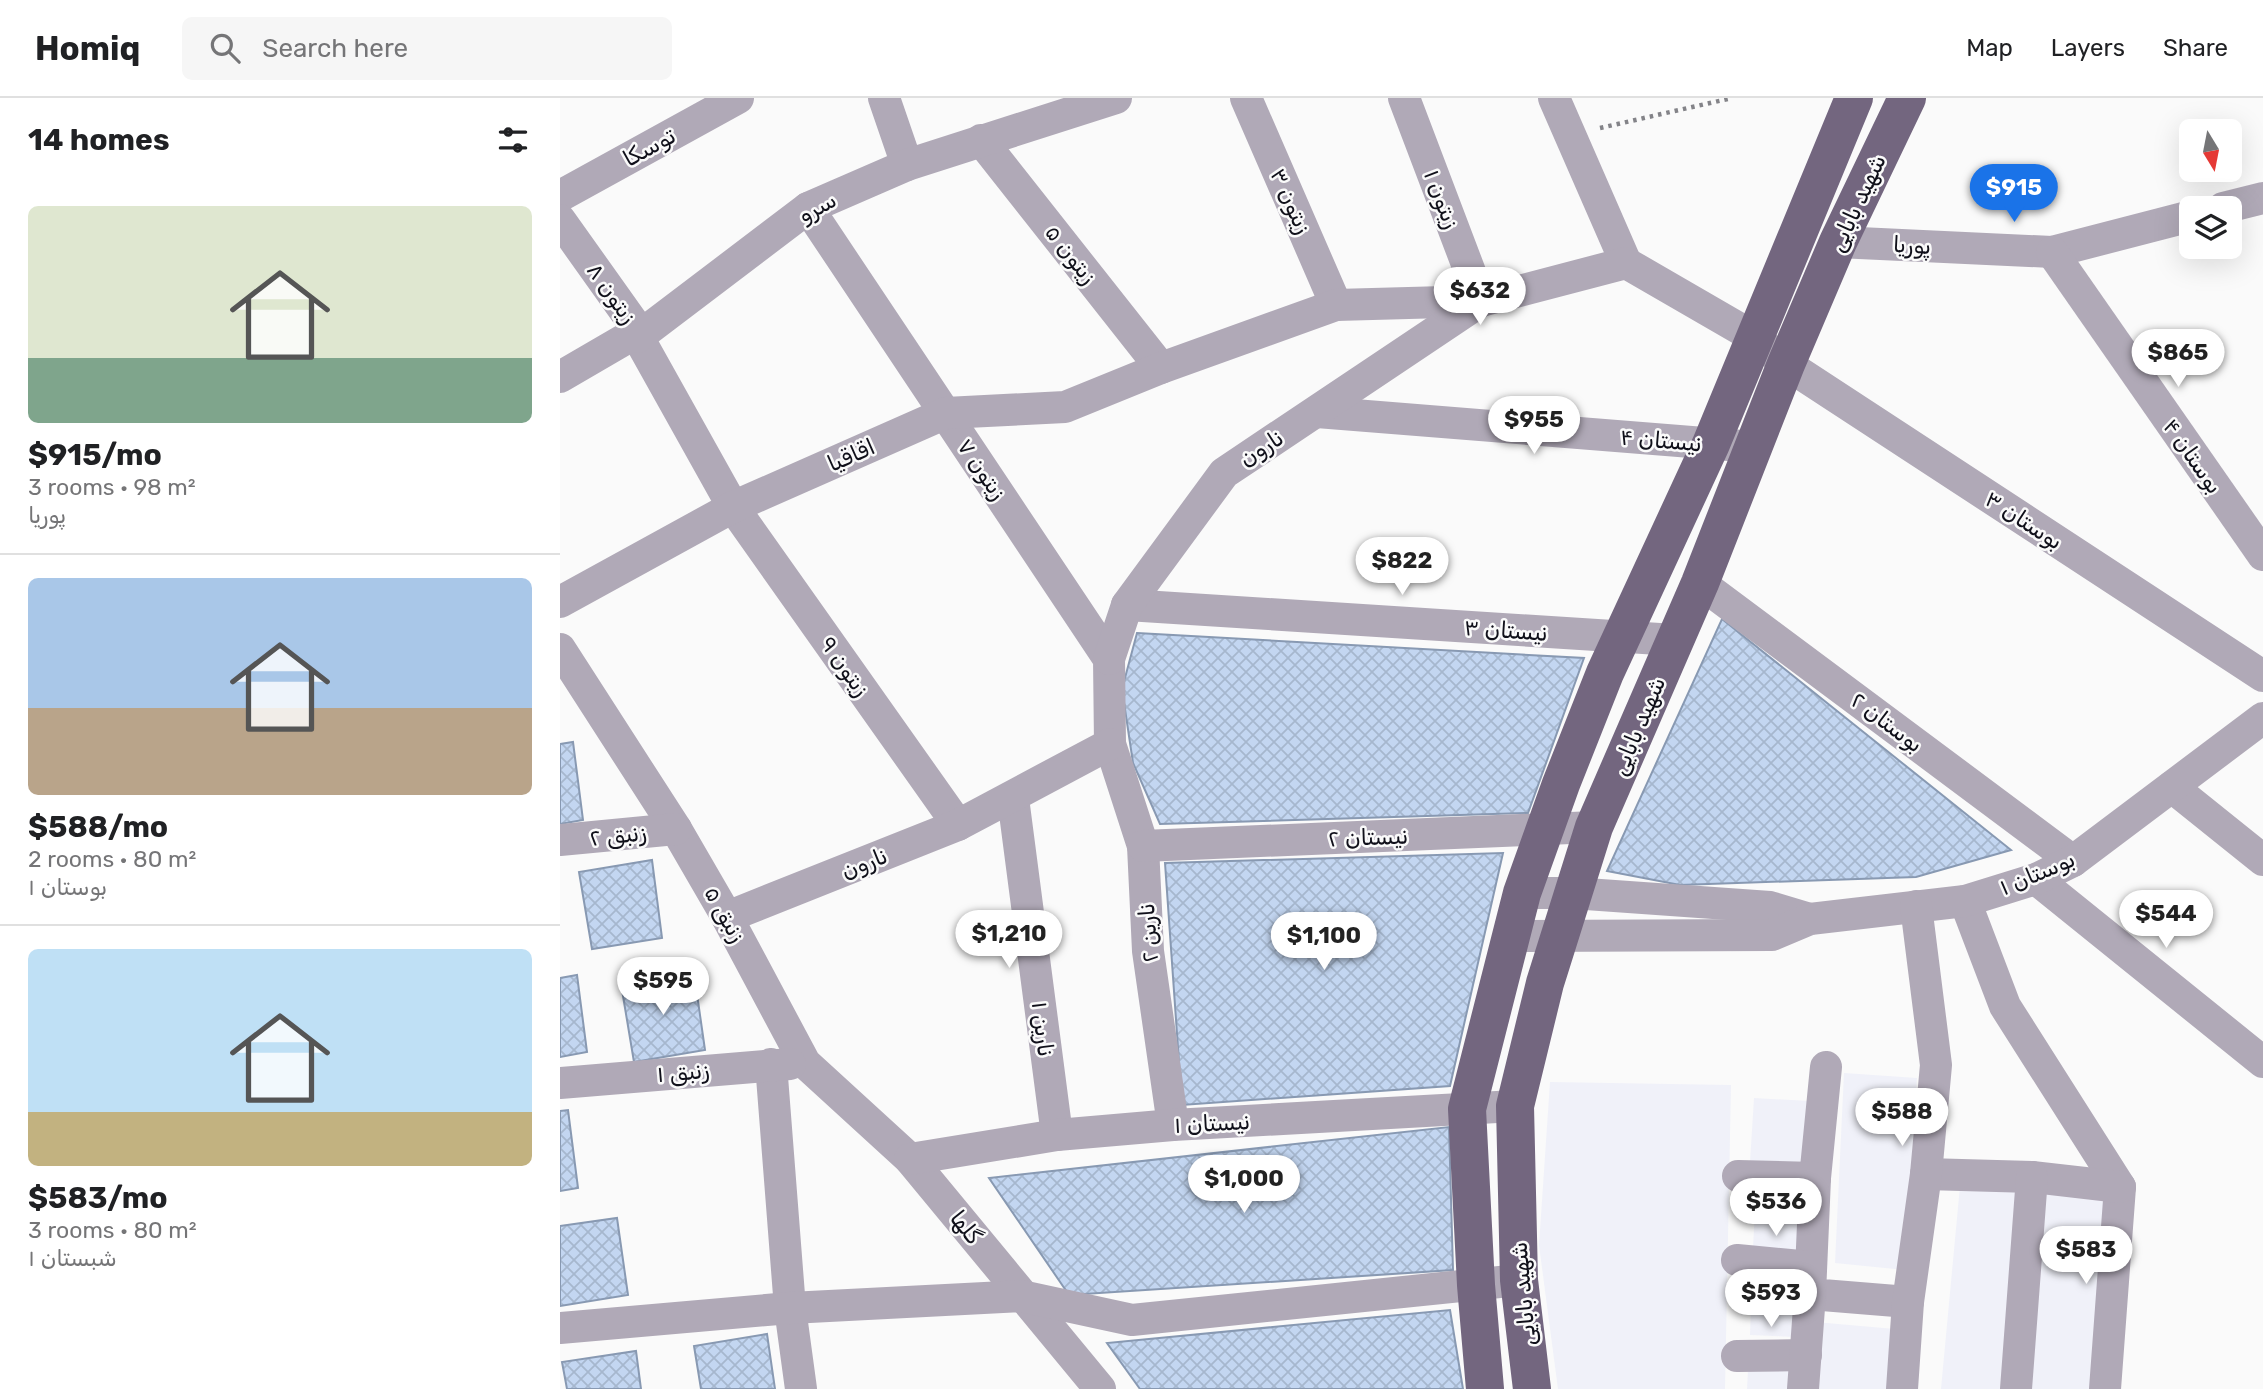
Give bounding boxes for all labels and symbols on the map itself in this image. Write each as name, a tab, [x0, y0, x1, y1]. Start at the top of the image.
north arrow	[2179, 119, 2242, 182]
street label: توسکا	[618, 121, 680, 173]
street label: شهید بابایی	[1822, 150, 1892, 256]
street label: زیتون ۳	[1264, 164, 1318, 238]
pin: $915	[1973, 164, 2055, 224]
street label: زیتون ۱	[1418, 166, 1466, 232]
street label: سرو	[793, 185, 841, 229]
street label: زیتون ۵	[1039, 218, 1103, 290]
street label: پوریا	[1892, 230, 1932, 262]
street label: زیتون ۸	[581, 257, 643, 329]
pin: $632	[1439, 268, 1521, 327]
pin: $865	[2137, 330, 2219, 389]
pin: $955	[1493, 396, 1575, 456]
street label: بوستان ۴	[2157, 413, 2229, 499]
street label: نیستان ۴	[1619, 422, 1703, 458]
street label: نارون	[1234, 423, 1288, 473]
street label: اقاقیا	[823, 432, 879, 478]
street label: زیتون ۷	[951, 433, 1013, 505]
street label: بوستان ۳	[1980, 485, 2068, 555]
pin: $822	[1361, 538, 1443, 597]
street label: نیستان ۳	[1463, 613, 1549, 647]
street label: زیتون ۹	[814, 630, 876, 702]
street label: شهید بابایی	[1605, 672, 1671, 780]
street label: بوستان ۲	[1845, 686, 1929, 758]
street label: زنبق ۲	[588, 818, 648, 852]
street label: نیستان ۲	[1327, 822, 1409, 852]
street label: نارون	[837, 841, 891, 885]
street label: بوستان ۱	[1995, 845, 2079, 901]
street label: زنبق ۵	[698, 881, 752, 947]
pin: $544	[2125, 890, 2207, 950]
street label: نارین ۲	[1132, 902, 1164, 964]
pin: $1,210	[952, 910, 1066, 970]
pin: $1,100	[1267, 912, 1381, 972]
pin: $595	[622, 958, 704, 1017]
street label: نارین ۱	[1026, 1000, 1060, 1058]
street label: زنبق ۱	[655, 1056, 711, 1088]
pin: $588	[1861, 1088, 1943, 1148]
street label: نیستان ۱	[1173, 1107, 1251, 1139]
pin: $1,000	[1187, 1156, 1301, 1215]
pin: $536	[1735, 1178, 1817, 1238]
street label: گلها	[944, 1204, 988, 1250]
pin: $583	[2045, 1226, 2127, 1286]
street label: شهید بابایی	[1505, 1241, 1541, 1347]
pin: $593	[1730, 1270, 1812, 1329]

